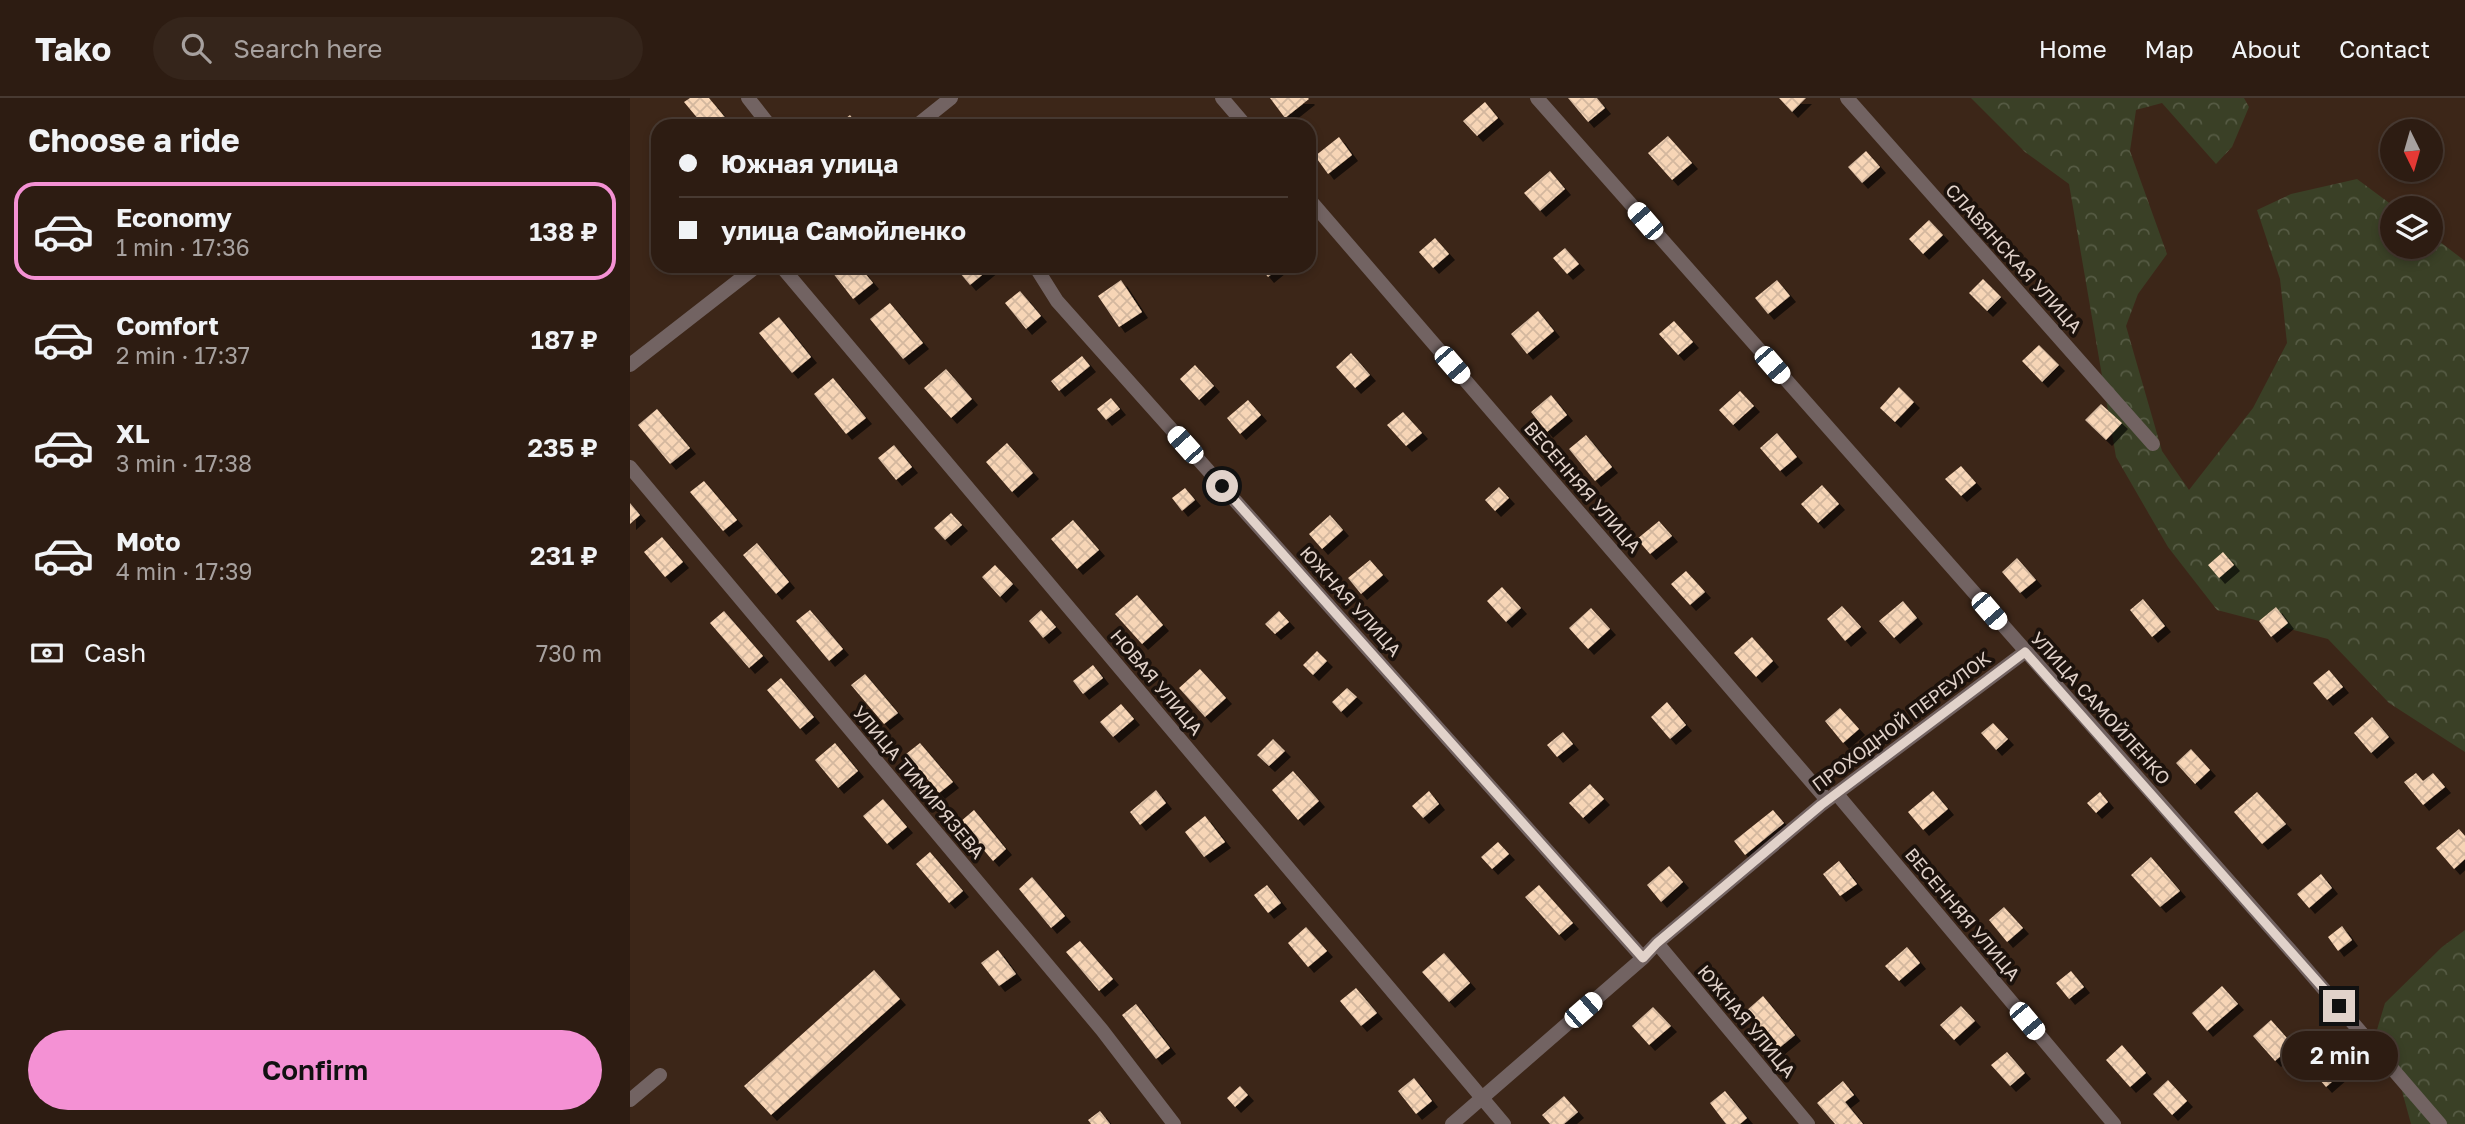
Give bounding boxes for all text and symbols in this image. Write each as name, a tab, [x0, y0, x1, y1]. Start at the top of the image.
search box	[153, 17, 643, 80]
text: Tako	[35, 29, 111, 68]
icon: search	[177, 29, 215, 67]
text: Search here	[233, 33, 382, 64]
text: Home	[2039, 34, 2107, 63]
text: Map	[2145, 34, 2194, 63]
text: About	[2232, 34, 2301, 63]
text: Contact	[2339, 34, 2430, 63]
north arrow	[2380, 119, 2443, 182]
map controls	[2380, 119, 2443, 259]
text: Choose a ride	[28, 121, 240, 159]
text: Южная улица	[721, 148, 898, 179]
street label: СЛАВЯНСКАЯ УЛИЦА	[1941, 179, 2087, 337]
button: layers	[2380, 196, 2443, 259]
car	[1624, 198, 1667, 244]
icon: car	[32, 200, 95, 263]
text: Economy	[116, 202, 232, 233]
text: улица Самойленко	[721, 215, 966, 246]
text: 138 ₽	[529, 216, 598, 247]
text: 1 min · 17:36	[116, 233, 250, 261]
icon: car	[32, 308, 95, 371]
text: Comfort	[116, 310, 219, 341]
text: 187 ₽	[531, 324, 598, 355]
text: 2 min · 17:37	[116, 341, 250, 369]
car	[1431, 342, 1474, 388]
car	[1751, 342, 1794, 388]
icon: car	[32, 416, 95, 479]
street label: ВЕСЕННЯЯ УЛИЦА	[1520, 417, 1646, 557]
text: XL	[116, 418, 150, 449]
car	[1164, 422, 1207, 468]
text: 235 ₽	[528, 432, 598, 463]
text: 3 min · 17:38	[116, 449, 252, 477]
route start	[1206, 470, 1238, 502]
icon: car	[32, 524, 95, 587]
text: Moto	[116, 526, 181, 557]
text: 231 ₽	[530, 540, 598, 571]
street label: ЮЖНАЯ УЛИЦА	[1296, 541, 1406, 661]
text: 4 min · 17:39	[116, 557, 252, 585]
car	[1968, 588, 2011, 634]
street label: НОВАЯ УЛИЦА	[1106, 625, 1208, 739]
street label: УЛИЦА САМОЙЛЕНКО	[2027, 627, 2175, 789]
icon: cash	[28, 634, 66, 672]
text: Cash	[84, 637, 146, 668]
text: 730 m	[536, 639, 602, 667]
street label: ПРОХОДНОЙ ПЕРЕУЛОК	[1807, 646, 1995, 795]
street label: УЛИЦА ТИМИРЯЗЕВА	[849, 701, 989, 863]
street label: ВЕСЕННЯЯ УЛИЦА	[1901, 843, 2025, 985]
street label: ЮЖНАЯ УЛИЦА	[1693, 960, 1801, 1082]
car	[1561, 988, 1606, 1032]
route end	[2323, 990, 2355, 1022]
car	[2006, 998, 2049, 1044]
button: Confirm	[28, 1030, 602, 1110]
callout: 2 min	[2281, 1030, 2397, 1080]
text: 2 min	[2310, 1041, 2370, 1069]

